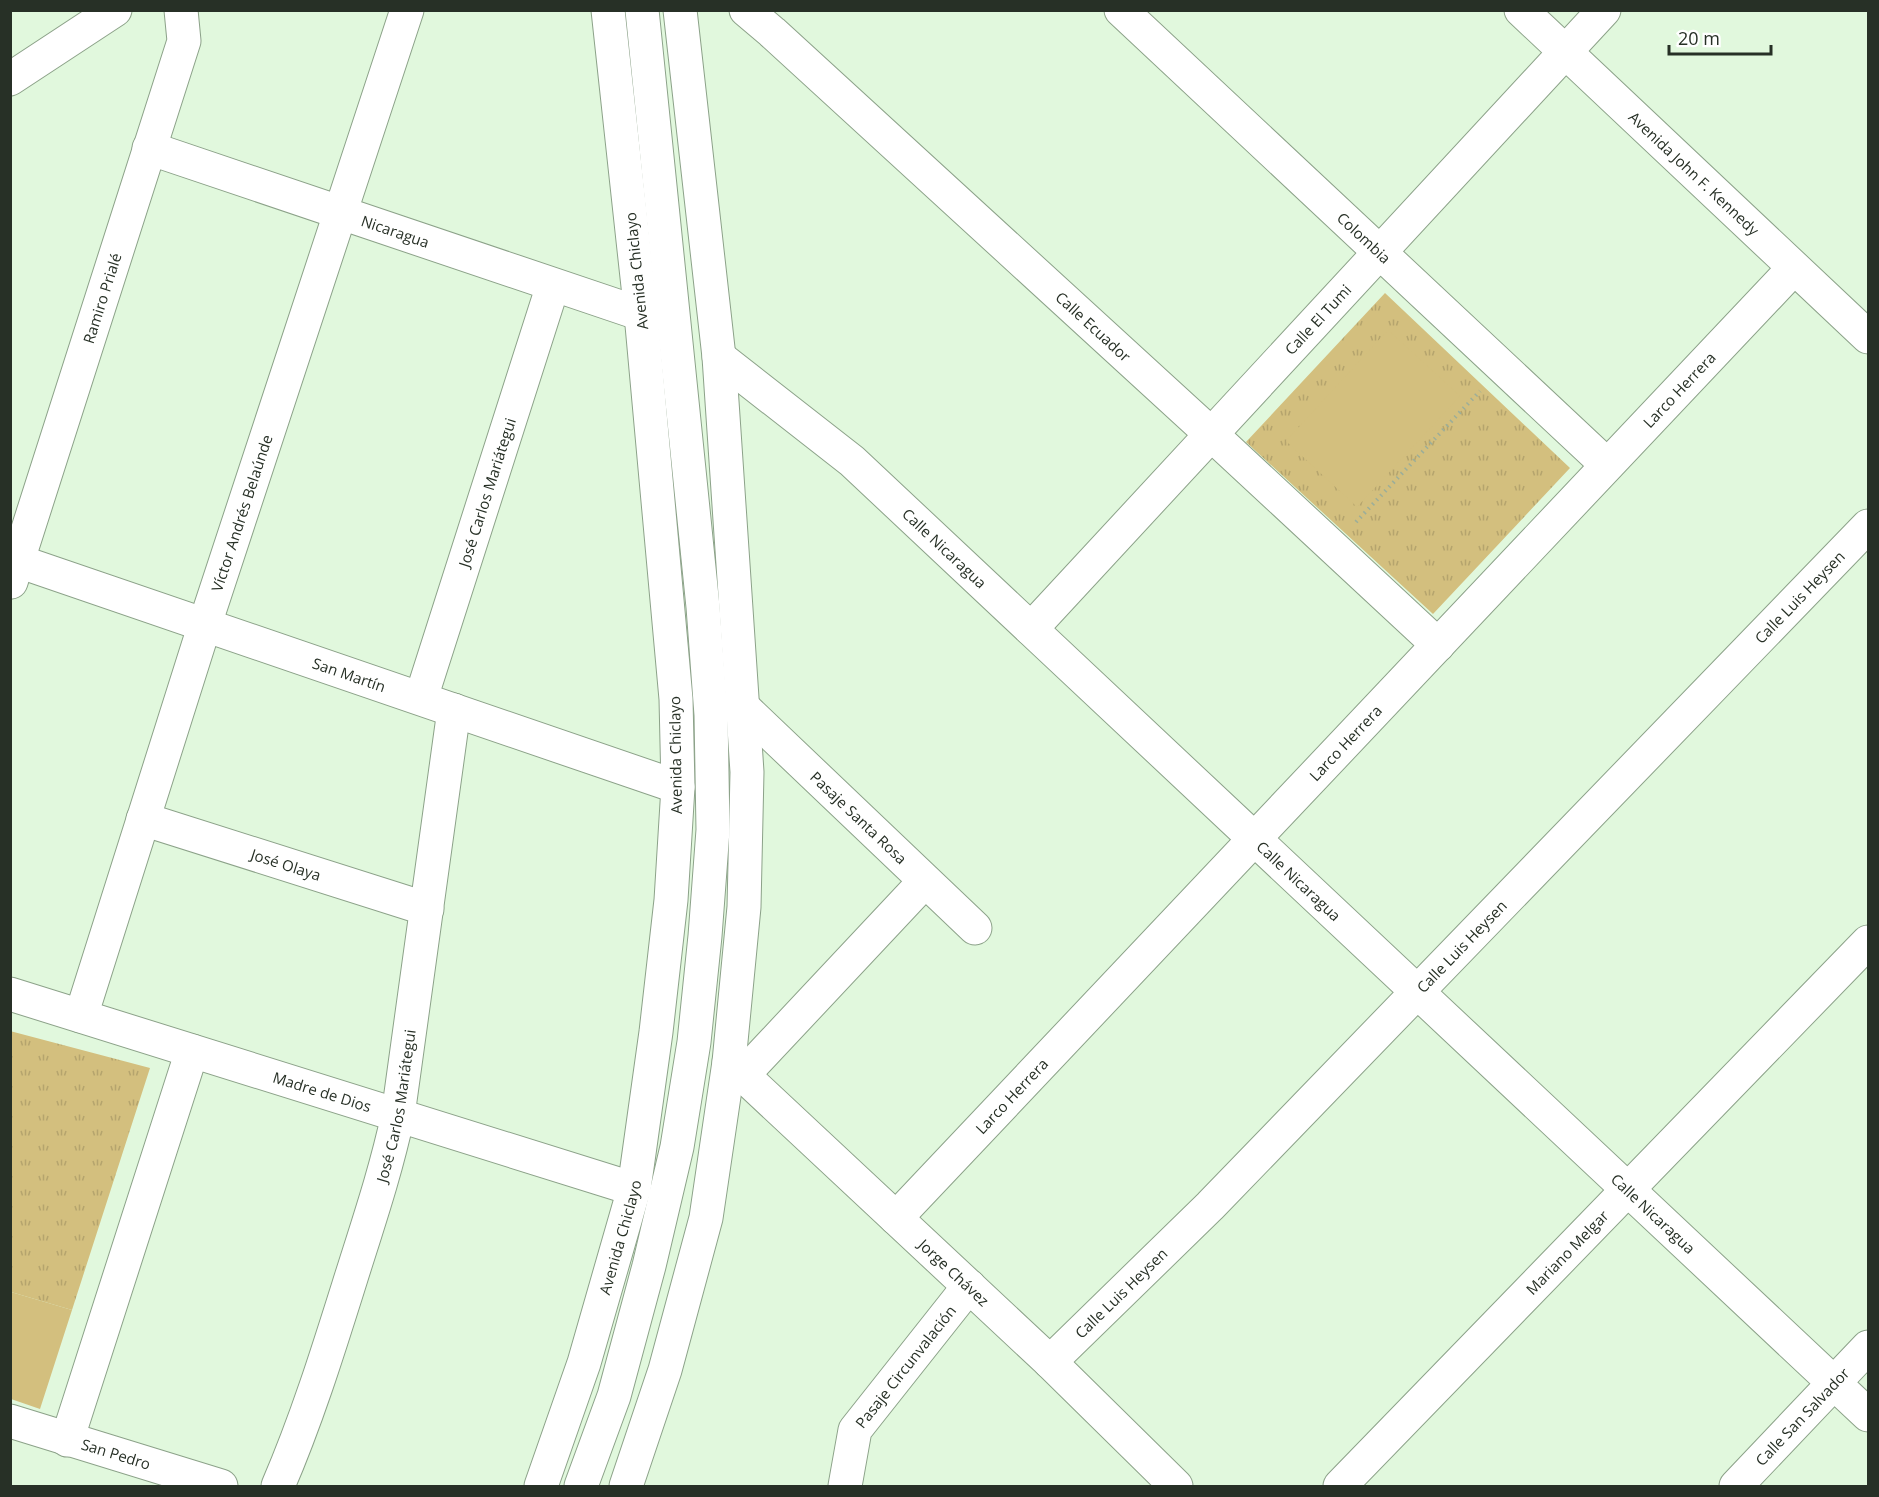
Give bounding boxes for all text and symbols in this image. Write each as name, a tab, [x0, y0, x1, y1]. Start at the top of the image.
scale bar	[1669, 18, 1771, 56]
text: 20 m	[1678, 26, 1720, 50]
street label: Avenida John F. Kennedy	[1625, 107, 1764, 240]
street label: Colombia	[1333, 208, 1395, 268]
street label: Nicaragua	[359, 210, 432, 252]
street label: Avenida Chiclayo	[620, 211, 652, 331]
street label: Ramiro Prialé	[78, 250, 126, 346]
street label: Calle El Tumi	[1280, 280, 1355, 359]
street label: Calle Ecuador	[1052, 287, 1135, 366]
street label: Larco Herrera	[1638, 347, 1720, 432]
street label: José Carlos Mariátegui	[453, 415, 520, 571]
street label: Víctor Andrés Belaúnde	[206, 432, 277, 594]
street label: Calle Nicaragua	[898, 504, 991, 592]
street label: Calle Luis Heysen	[1750, 546, 1849, 648]
street label: San Martín	[310, 653, 388, 696]
street label: Avenida Chiclayo	[664, 696, 686, 814]
street label: Larco Herrera	[1305, 701, 1386, 785]
street label: Pasaje Santa Rosa	[806, 767, 911, 868]
street label: Calle Nicaragua	[1253, 836, 1345, 925]
street label: José Olaya	[247, 843, 323, 885]
street label: Calle Luis Heysen	[1412, 896, 1511, 997]
street label: José Carlos Mariátegui	[371, 1028, 420, 1187]
street label: Larco Herrera	[971, 1054, 1052, 1138]
street label: Madre de Dios	[270, 1067, 374, 1116]
street label: Calle Nicaragua	[1607, 1169, 1700, 1258]
street label: Avenida Chiclayo	[594, 1179, 645, 1297]
street label: Mariano Melgar	[1521, 1205, 1613, 1299]
street label: Jorge Chávez	[913, 1233, 994, 1310]
street label: Calle Luis Heysen	[1070, 1243, 1171, 1342]
street label: Pasaje Circunvalación	[851, 1301, 960, 1432]
street label: Calle San Salvador	[1751, 1363, 1853, 1470]
street label: San Pedro	[79, 1434, 153, 1474]

